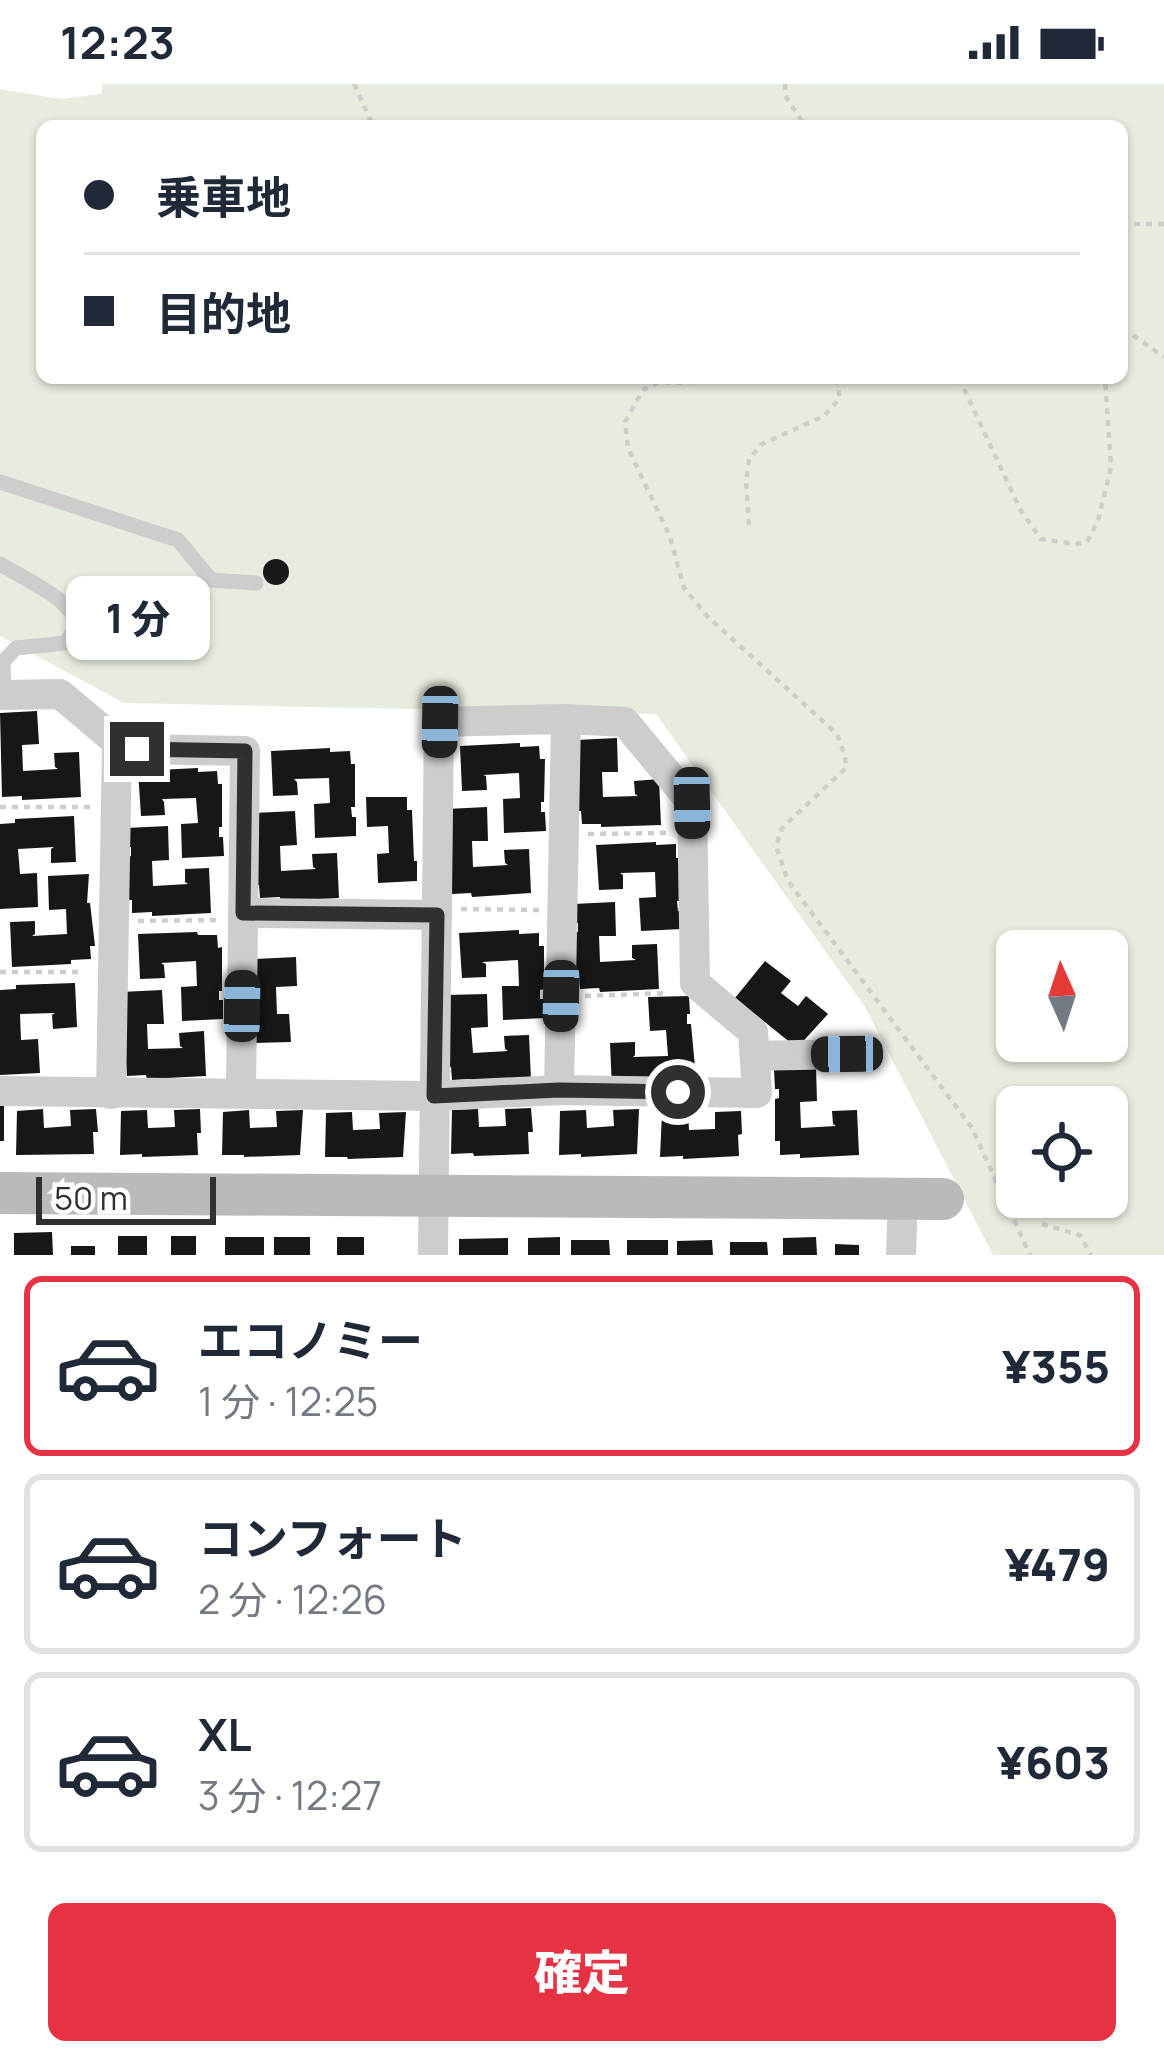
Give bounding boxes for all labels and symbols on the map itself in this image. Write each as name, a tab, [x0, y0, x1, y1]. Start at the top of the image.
callout: 1 分	[65, 575, 209, 659]
car	[421, 686, 459, 758]
route end	[110, 722, 164, 776]
car	[673, 767, 711, 839]
north arrow	[996, 930, 1128, 1062]
car	[542, 960, 580, 1032]
car	[223, 970, 261, 1042]
car	[811, 1035, 883, 1073]
route start	[651, 1065, 705, 1119]
scale bar	[36, 1171, 216, 1224]

